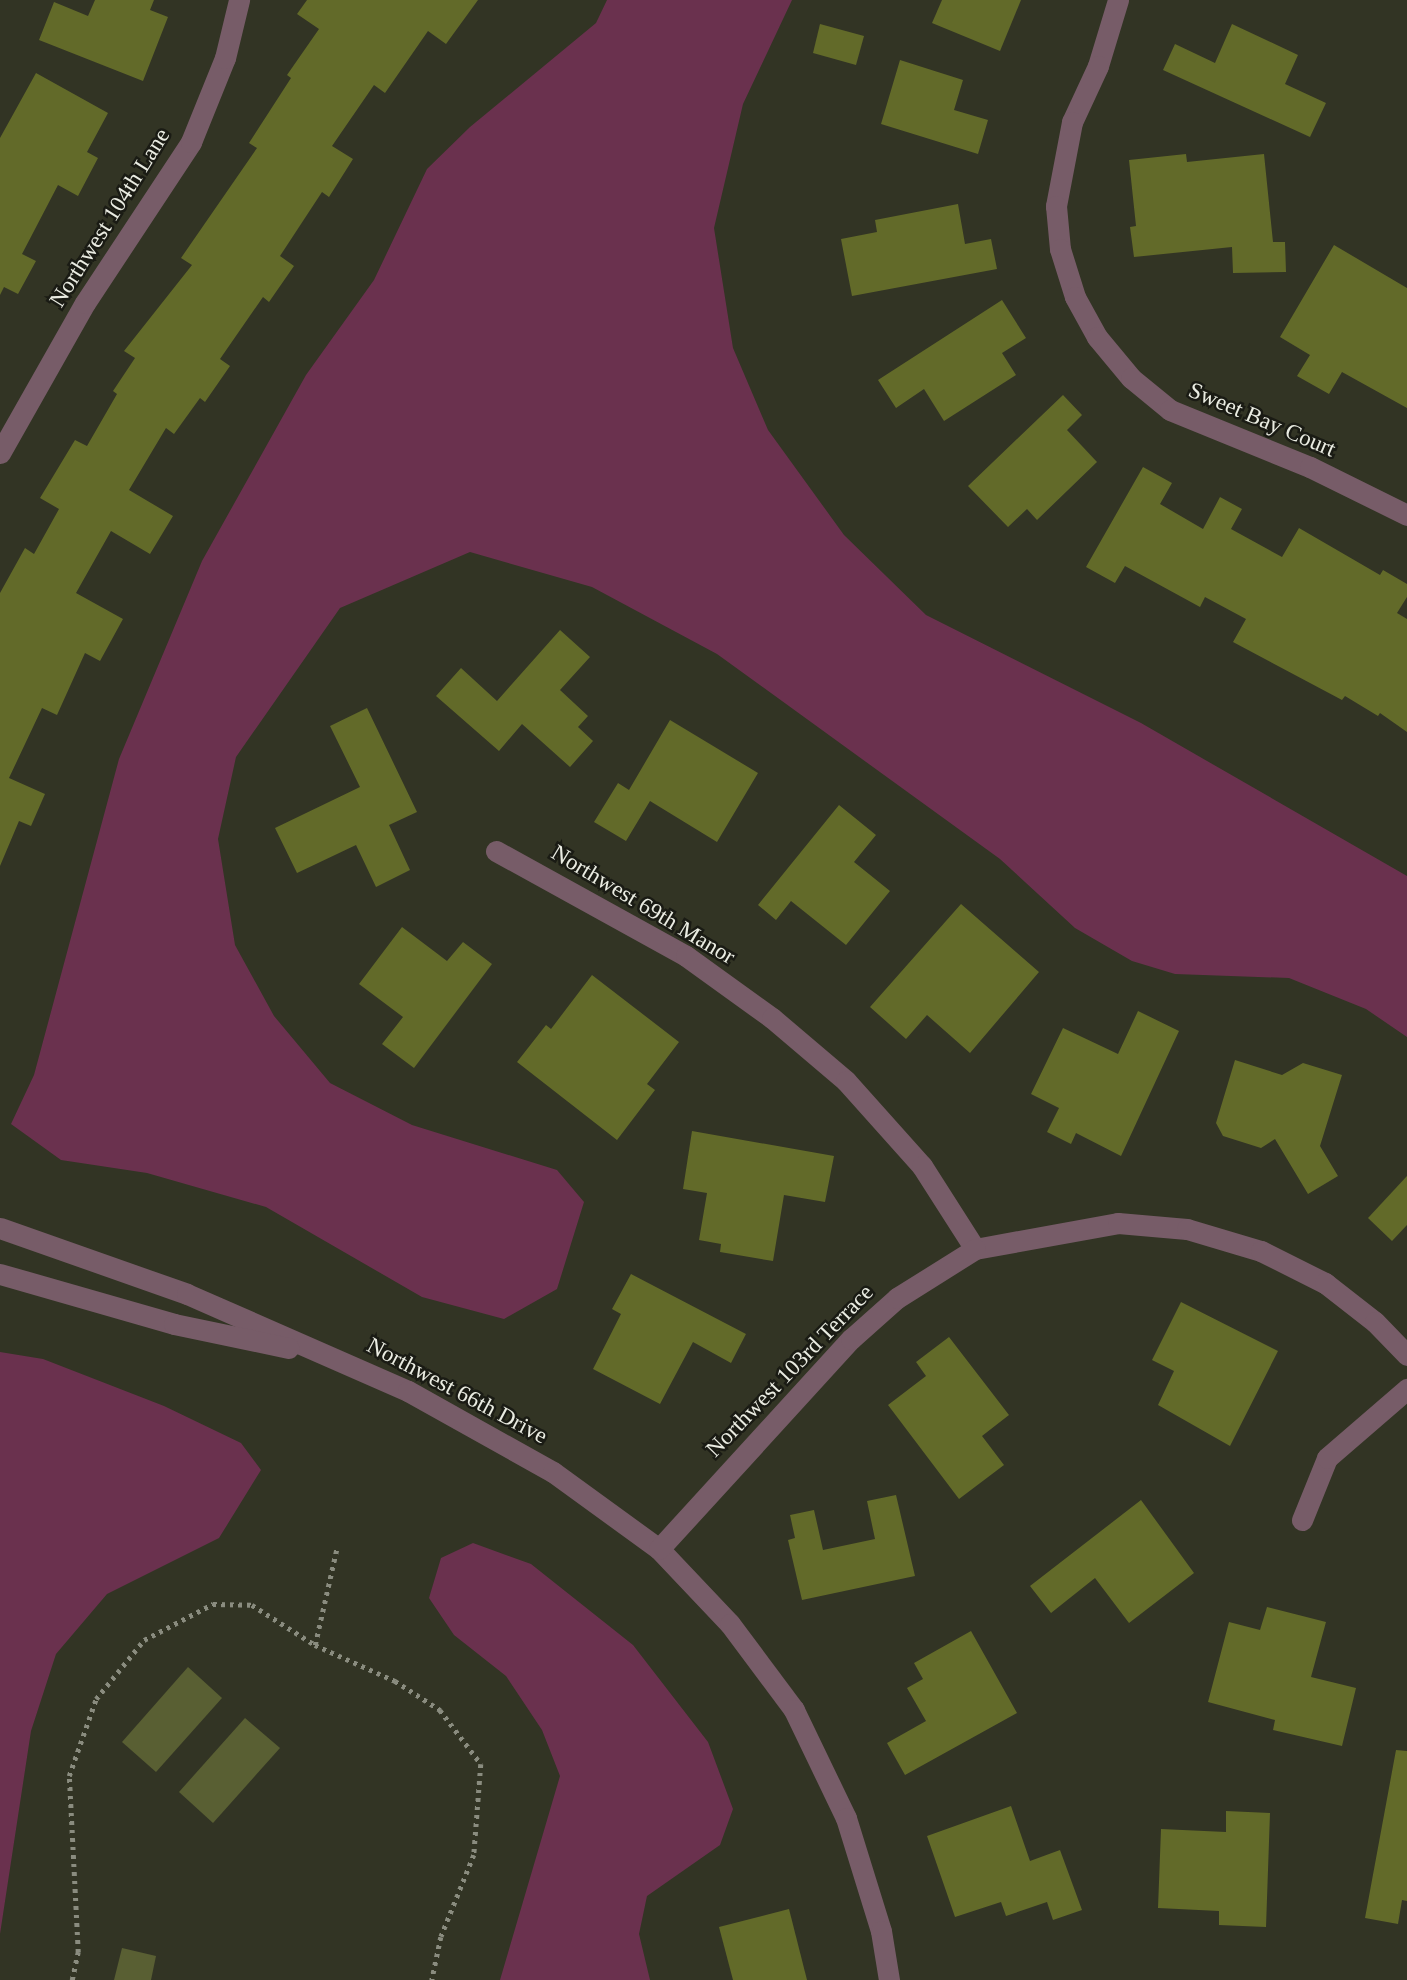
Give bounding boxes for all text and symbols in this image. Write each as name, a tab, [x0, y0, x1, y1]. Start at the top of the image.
street label: Northwest 104th Lane	[44, 123, 176, 313]
street label: Sweet Bay Court	[1184, 377, 1340, 463]
street label: Northwest 69th Manor	[546, 839, 740, 971]
street label: Northwest 103rd Terrace	[700, 1279, 880, 1463]
street label: Northwest 66th Drive	[362, 1332, 552, 1450]

